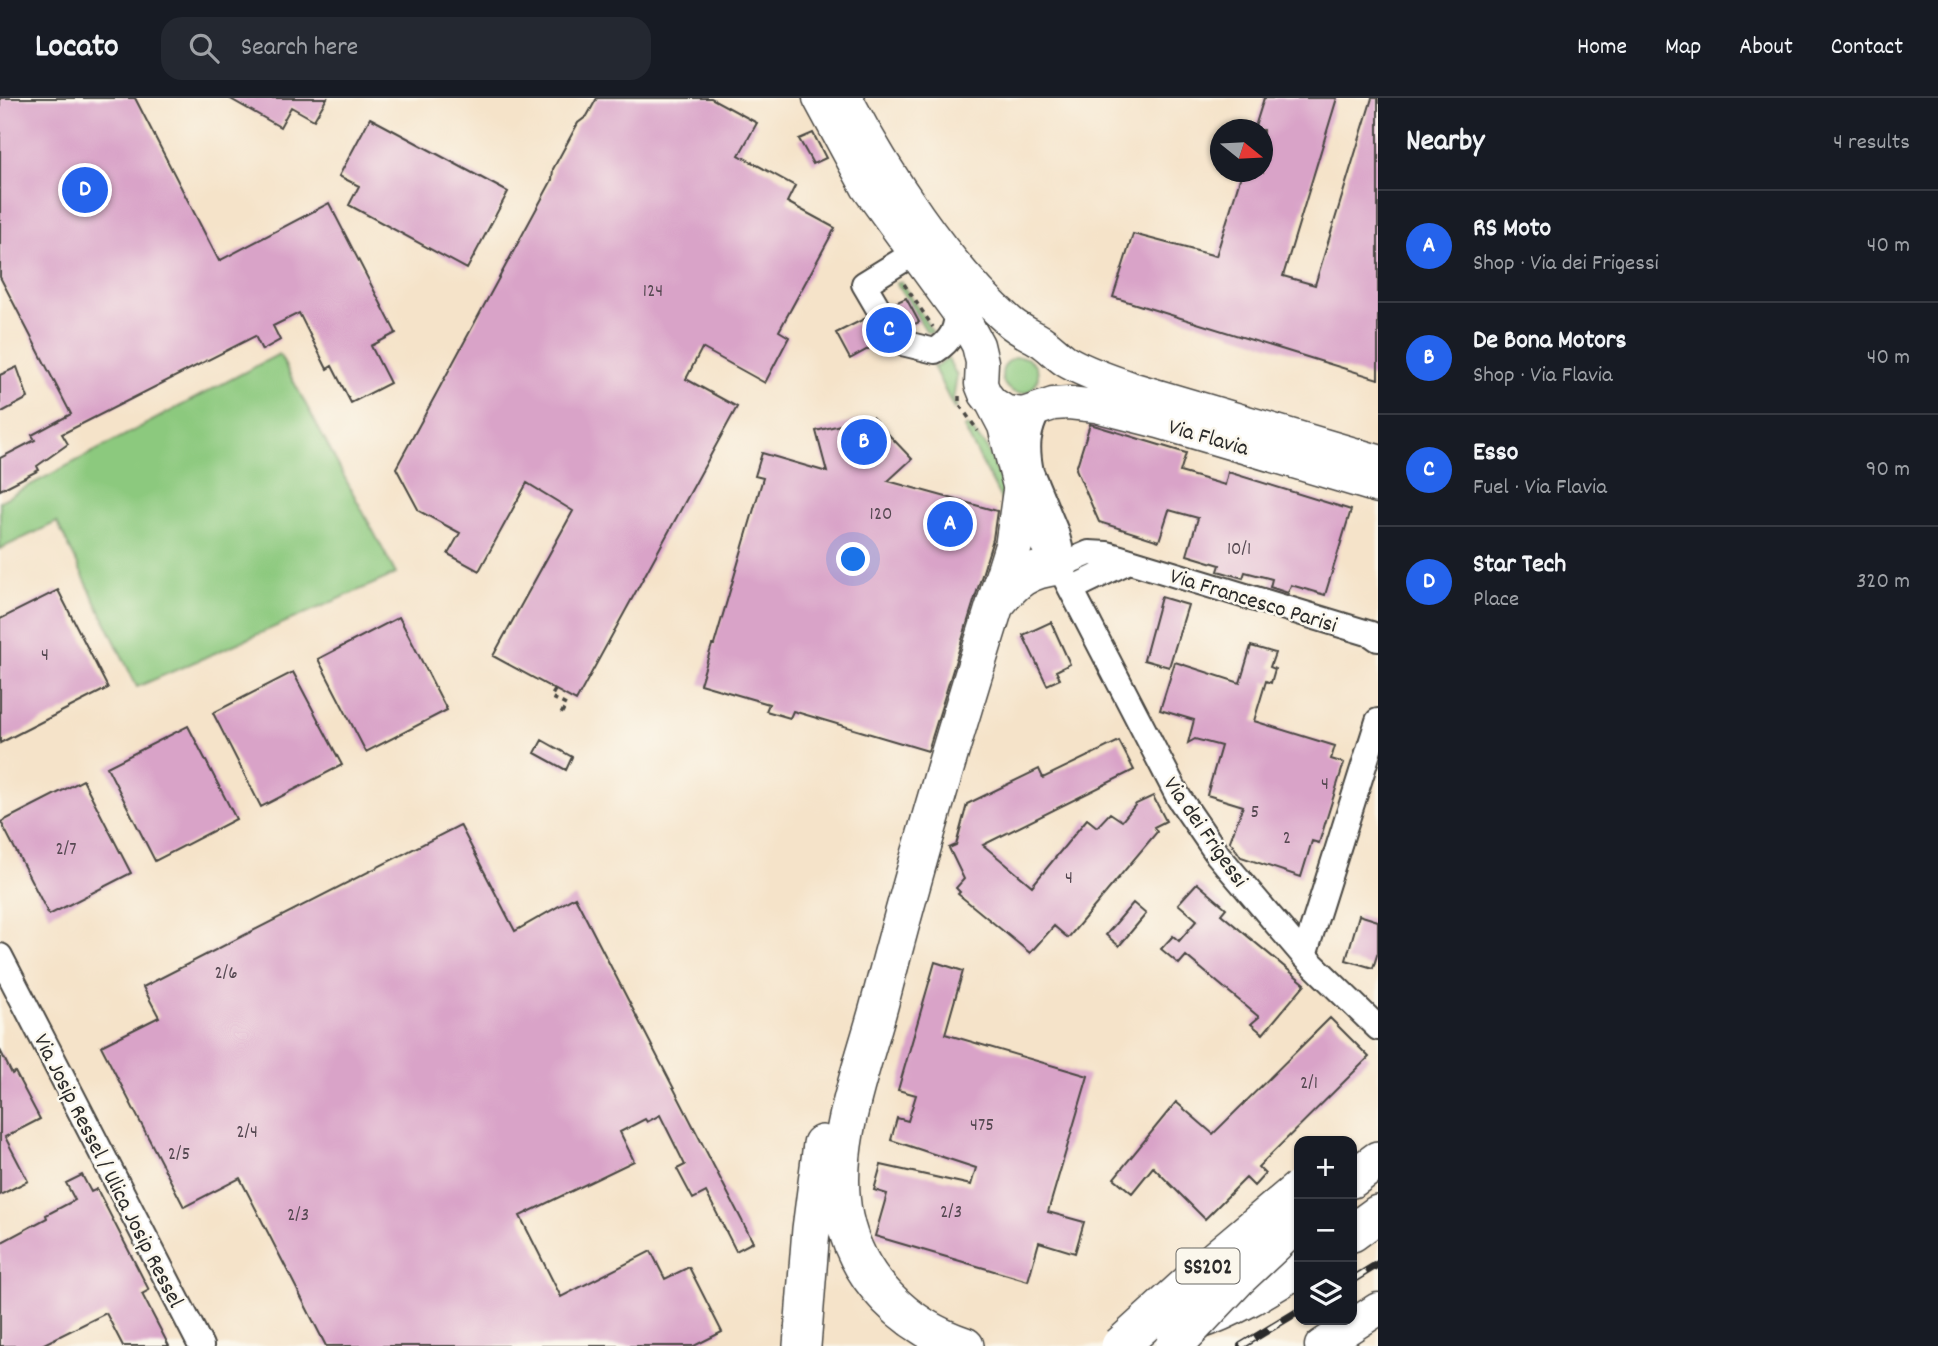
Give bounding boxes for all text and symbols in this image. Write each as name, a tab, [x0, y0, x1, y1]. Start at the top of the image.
search box	[161, 17, 651, 80]
text: Locato	[35, 25, 119, 72]
icon: search	[185, 29, 223, 67]
text: Search here	[241, 30, 358, 67]
text: Home	[1577, 31, 1627, 65]
text: Map	[1665, 31, 1701, 65]
text: About	[1739, 31, 1793, 65]
text: Contact	[1831, 31, 1903, 65]
north arrow	[1210, 119, 1273, 182]
text: Nearby	[1406, 122, 1484, 165]
text: 4 results	[1833, 127, 1910, 160]
pin: D	[62, 164, 108, 216]
text: RS Moto	[1473, 211, 1551, 248]
text: A	[1423, 230, 1435, 263]
text: 40 m	[1867, 230, 1910, 263]
text: Shop · Via dei Frigessi	[1473, 248, 1659, 281]
house number: 124	[643, 279, 663, 306]
pin: C	[866, 304, 912, 356]
text: De Bona Motors	[1473, 323, 1626, 360]
text: B	[1424, 342, 1434, 375]
text: 40 m	[1867, 342, 1910, 375]
text: Shop · Via Flavia	[1473, 360, 1613, 393]
street label: Via Flavia	[1164, 412, 1253, 467]
pin: B	[841, 416, 887, 468]
text: Esso	[1473, 435, 1518, 472]
text: C	[1423, 454, 1435, 487]
text: 90 m	[1866, 454, 1910, 487]
text: Fuel · Via Flavia	[1473, 472, 1607, 505]
pin: A	[927, 498, 973, 550]
house number: 120	[870, 502, 892, 529]
house number: 10/1	[1227, 537, 1251, 564]
your location	[836, 542, 870, 576]
text: Star Tech	[1473, 547, 1566, 584]
street label: Via Francesco Parisi	[1165, 561, 1341, 643]
text: D	[1423, 566, 1435, 599]
text: 320 m	[1856, 566, 1910, 599]
text: Place	[1473, 584, 1519, 617]
house number: 4	[41, 643, 49, 670]
street label: Via dei Frigessi	[1154, 771, 1254, 895]
house number: 4	[1321, 772, 1329, 799]
house number: 5	[1251, 800, 1259, 827]
house number: 2	[1283, 826, 1291, 853]
house number: 2/7	[56, 837, 77, 864]
house number: 4	[1065, 866, 1073, 893]
house number: 2/6	[214, 961, 238, 988]
street label: Via Josip Ressel / Ulica Josip Ressel	[23, 1029, 191, 1315]
house number: 2/1	[1300, 1071, 1318, 1098]
house number: 475	[970, 1113, 994, 1140]
house number: 2/4	[236, 1120, 258, 1147]
map controls	[1294, 1136, 1357, 1325]
button: +	[1294, 1136, 1357, 1199]
house number: 2/5	[168, 1142, 190, 1169]
button: −	[1294, 1199, 1357, 1262]
house number: 2/3	[940, 1200, 962, 1227]
house number: 2/3	[287, 1203, 309, 1230]
road number: SS202	[1176, 1248, 1240, 1284]
button: layers	[1294, 1262, 1357, 1325]

